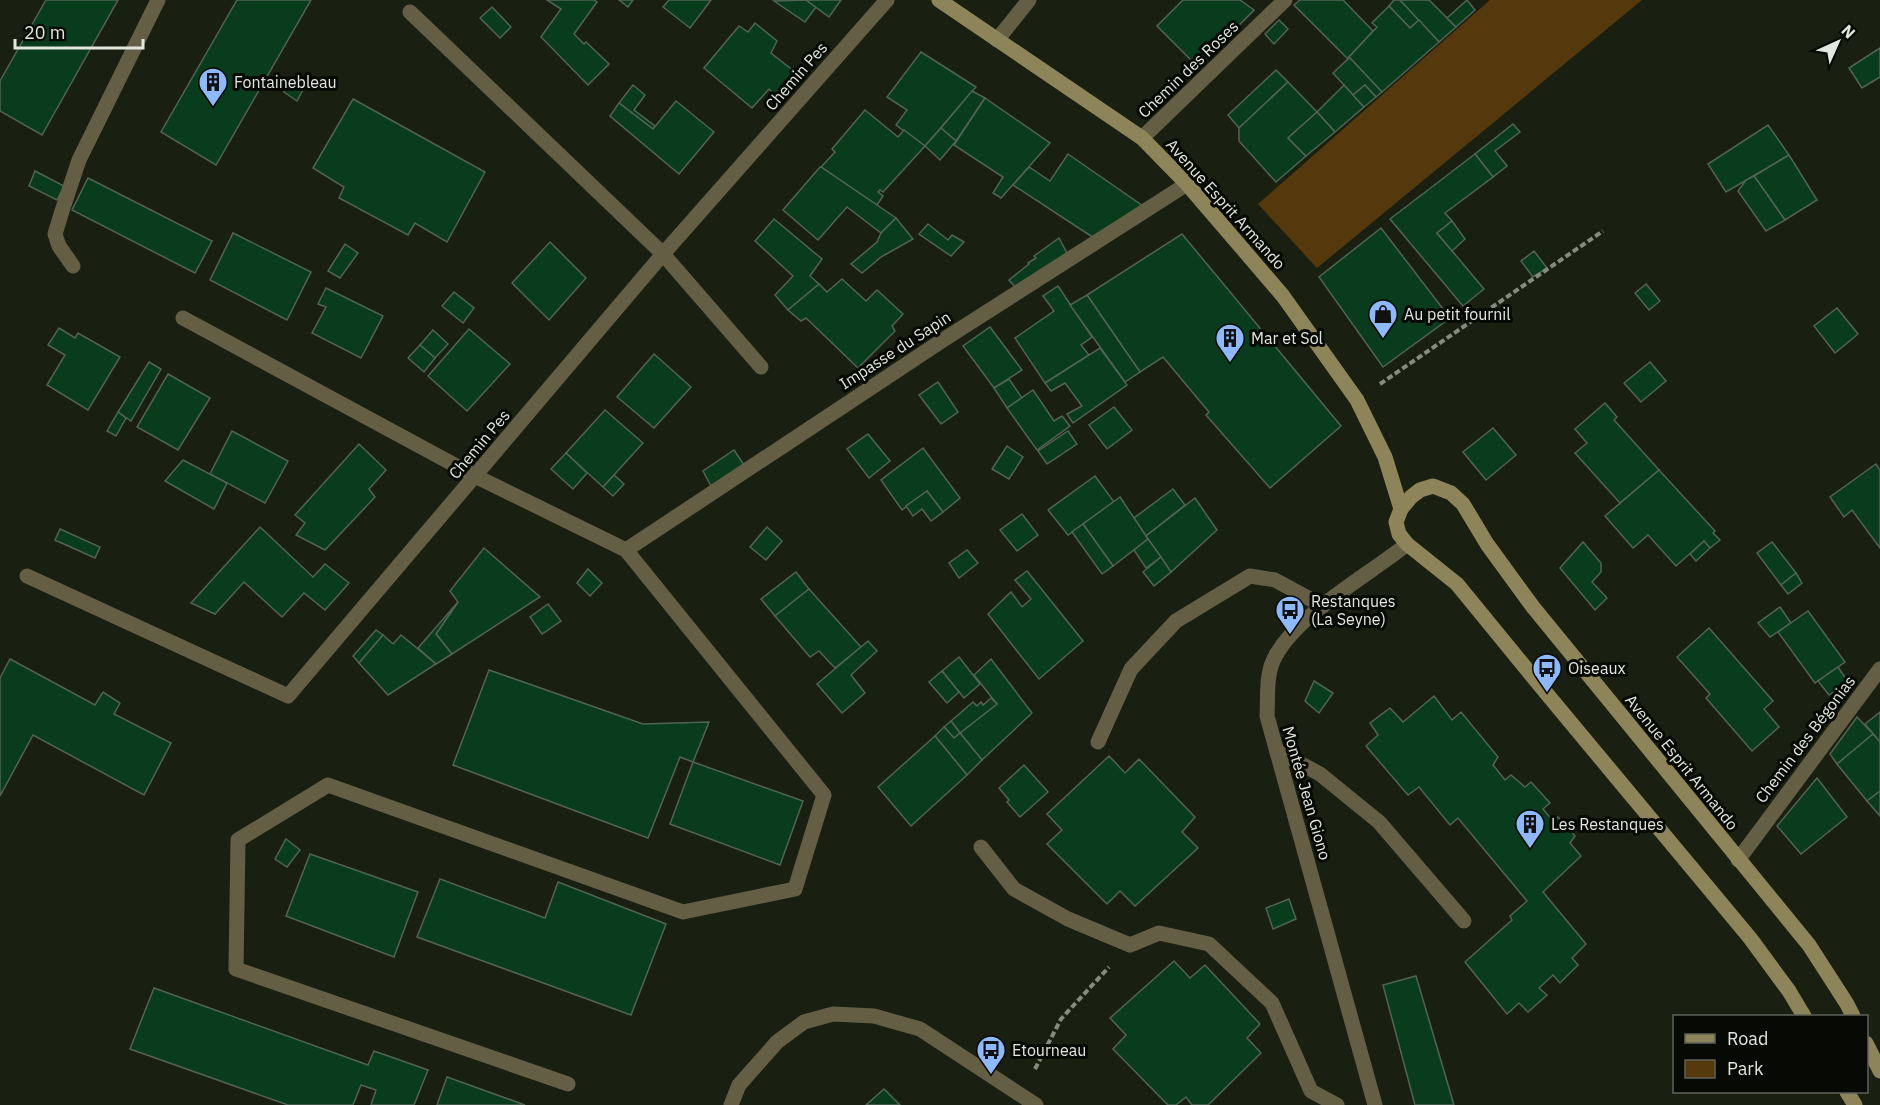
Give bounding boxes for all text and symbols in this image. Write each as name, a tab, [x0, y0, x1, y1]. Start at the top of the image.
scale bar	[15, 12, 142, 50]
north arrow	[1808, 12, 1868, 72]
street label: Chemin des Roses	[1134, 16, 1242, 122]
text: N	[1837, 20, 1860, 43]
text: 20 m	[24, 21, 66, 44]
street label: Chemin Pes	[761, 38, 831, 114]
building icon: Fontainebleau	[197, 66, 229, 108]
place label: Fontainebleau	[234, 72, 337, 92]
street label: Avenue Esprit Armando	[1162, 135, 1290, 273]
shop icon: Au petit fournil	[1367, 298, 1399, 340]
place label: Au petit fournil	[1404, 304, 1511, 324]
street label: Impasse du Sapin	[836, 307, 954, 393]
building icon: Mar et Sol	[1214, 322, 1246, 364]
place label: Mar et Sol	[1251, 328, 1323, 348]
street label: Chemin Pes	[444, 405, 514, 483]
place label: Restanques (La Seyne)	[1311, 591, 1396, 629]
bus stop icon: Restanques (La Seyne)	[1274, 594, 1306, 636]
bus stop icon: Oiseaux	[1531, 652, 1563, 694]
place label: Oiseaux	[1568, 658, 1626, 678]
street label: Chemin des Bégonias	[1751, 671, 1859, 807]
street label: Avenue Esprit Armando	[1621, 690, 1743, 834]
street label: Montée Jean Giono	[1278, 724, 1336, 862]
building icon: Les Restanques	[1514, 808, 1546, 850]
place label: Les Restanques	[1551, 814, 1664, 834]
legend	[1673, 1015, 1868, 1093]
text: Road	[1727, 1027, 1768, 1050]
bus stop icon: Etourneau	[975, 1034, 1007, 1076]
place label: Etourneau	[1012, 1040, 1086, 1060]
text: Park	[1727, 1057, 1764, 1080]

